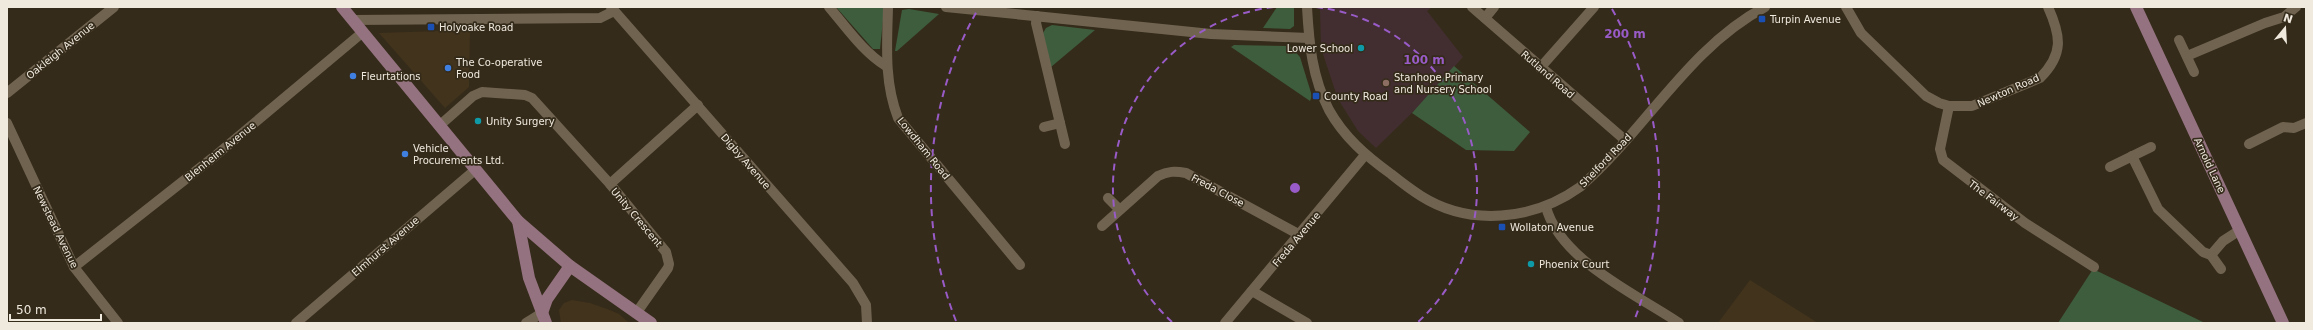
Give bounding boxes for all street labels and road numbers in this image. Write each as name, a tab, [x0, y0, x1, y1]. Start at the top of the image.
street label: Oakleigh Avenue	[24, 20, 97, 81]
street label: Rutland Road	[1519, 48, 1576, 100]
street label: Newton Road	[1976, 72, 2041, 109]
street label: Lowdham Road	[895, 115, 952, 182]
street label: Blenheim Avenue	[183, 120, 258, 183]
street label: Shelford Road	[1577, 131, 1634, 189]
street label: Digby Avenue	[719, 132, 773, 191]
street label: Arnold Lane	[2192, 136, 2227, 195]
street label: Freda Close	[1190, 172, 1246, 209]
street label: The Fairway	[1966, 177, 2021, 223]
street label: Newstead Avenue	[31, 184, 80, 270]
street label: Unity Crescent	[609, 186, 665, 249]
street label: Freda Avenue	[1270, 210, 1322, 269]
street label: Elmhurst Avenue	[350, 214, 421, 278]

